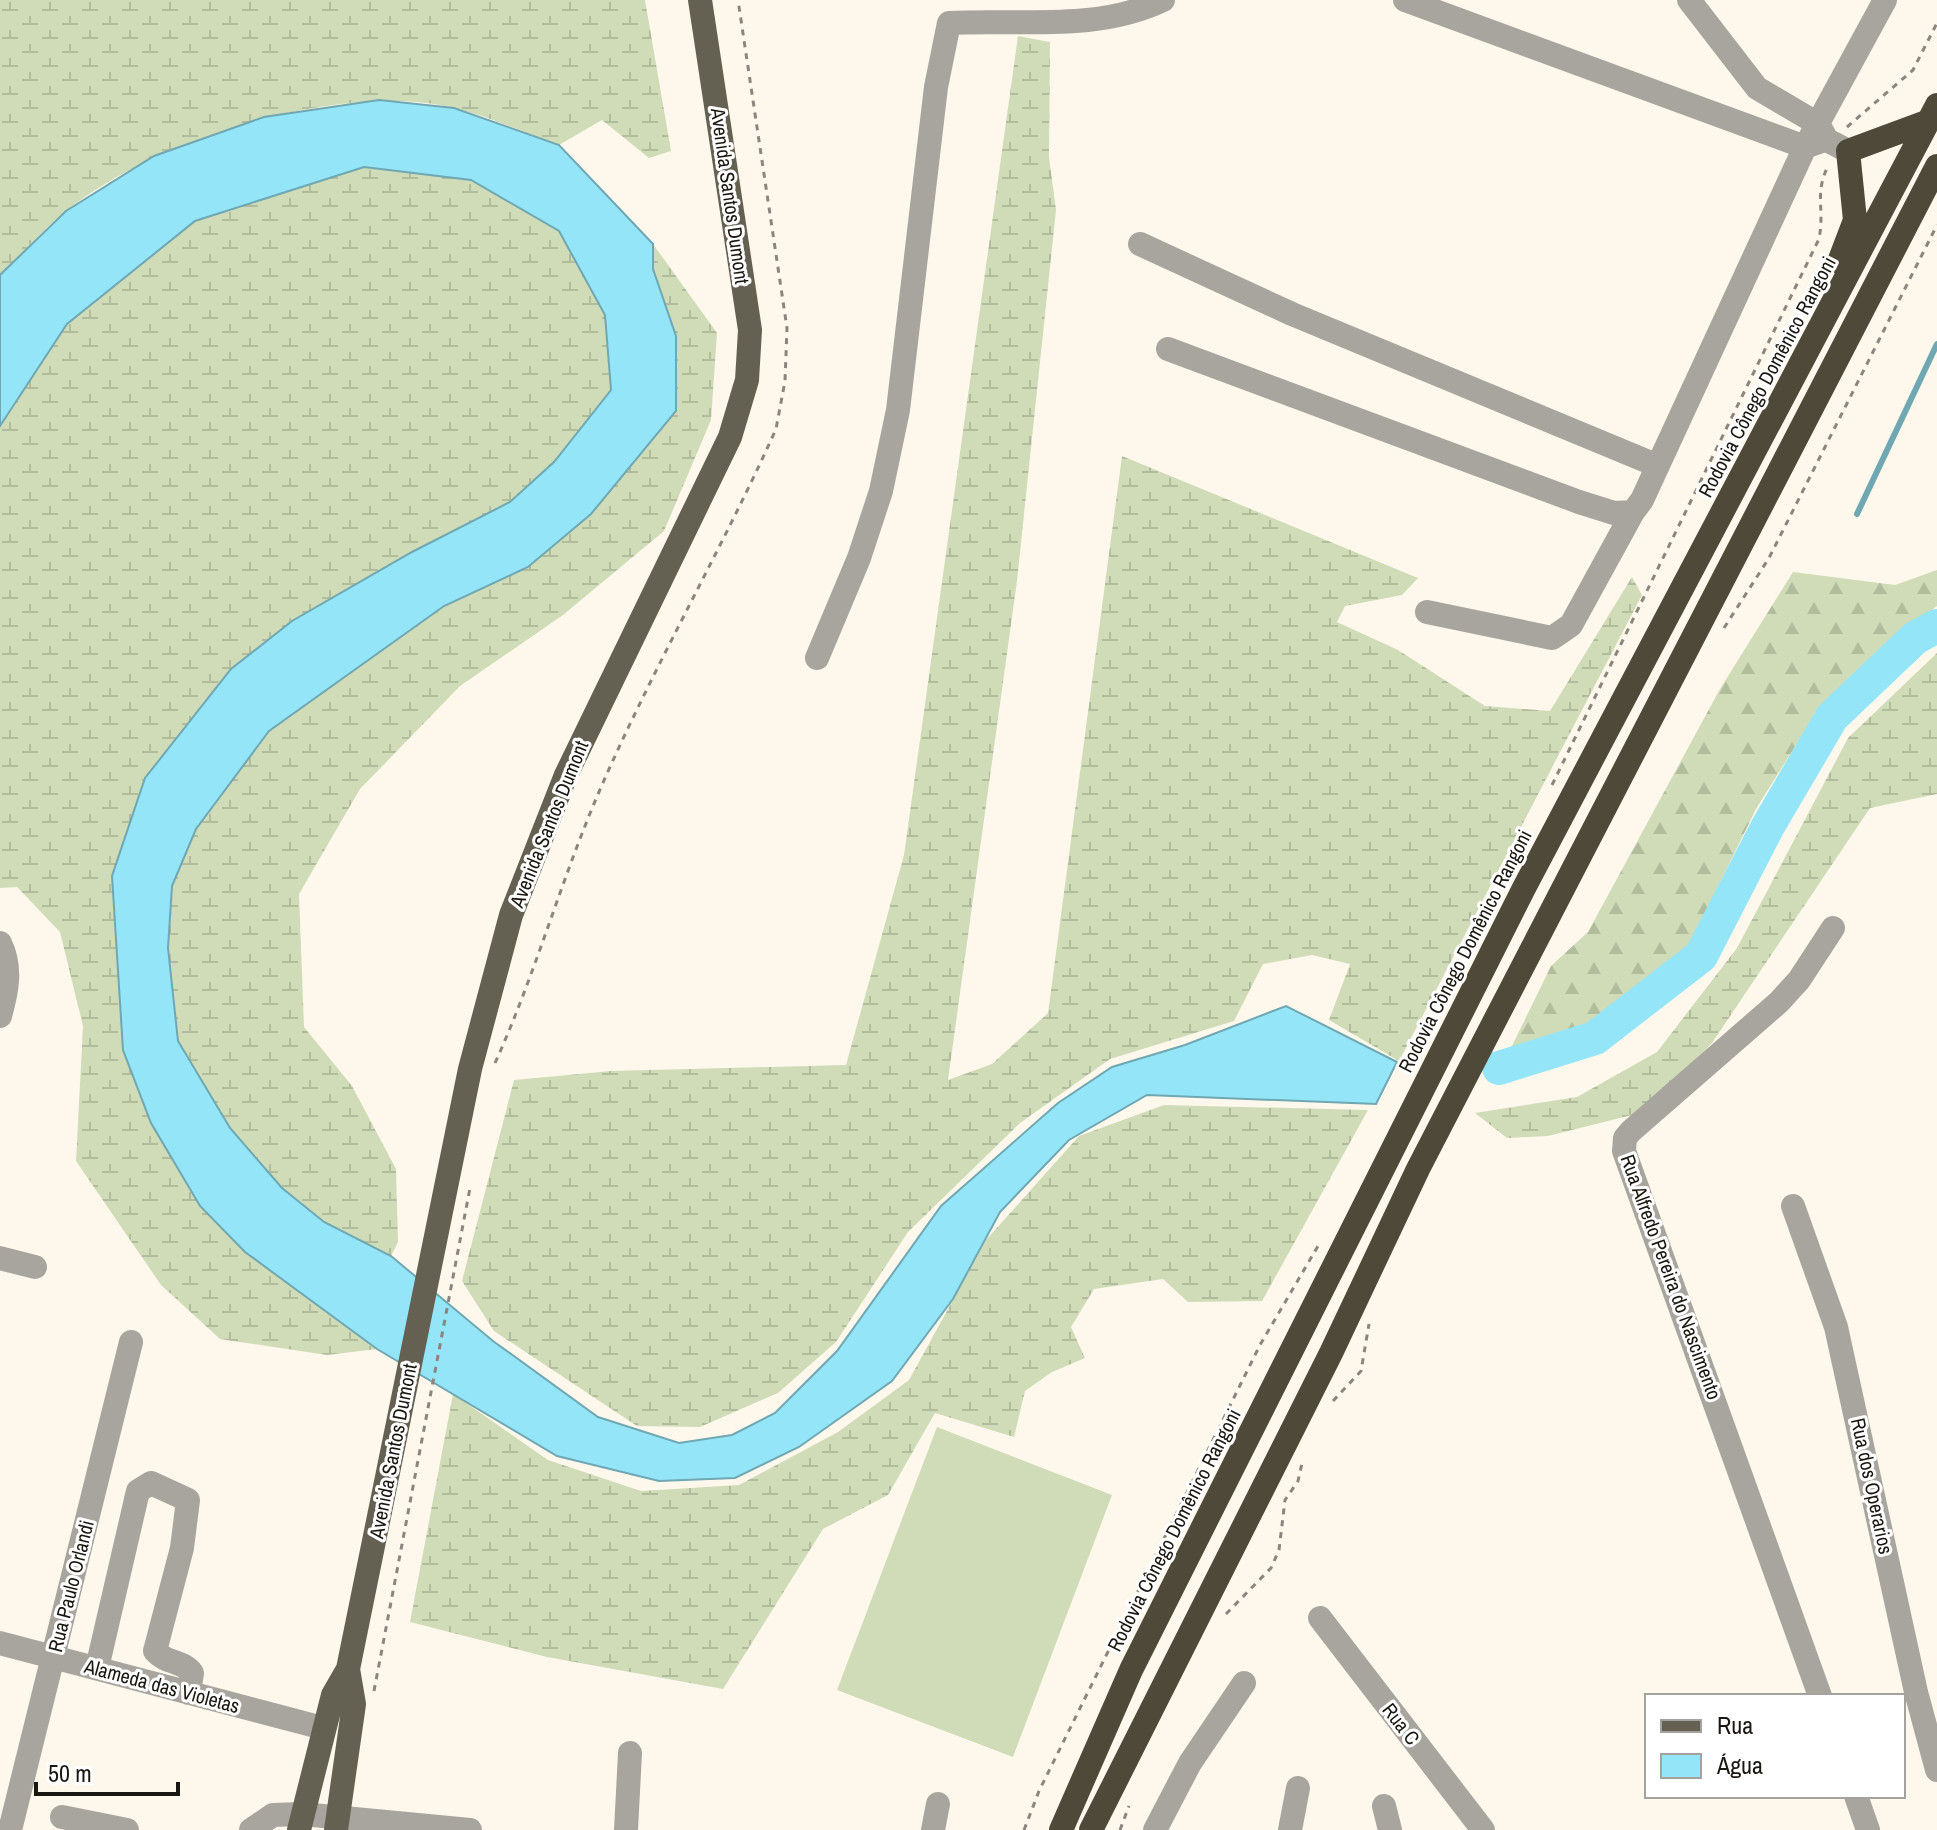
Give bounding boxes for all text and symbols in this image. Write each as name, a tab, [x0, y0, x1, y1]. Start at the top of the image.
street label: Avenida Santos Dumont	[705, 105, 756, 286]
street label: Rodovia Cônego Domênico Rangoni	[1692, 252, 1842, 502]
street label: Avenida Santos Dumont	[502, 736, 594, 912]
street label: Rodovia Cônego Domênico Rangoni	[1391, 825, 1538, 1077]
street label: Rua Alfredo Pereira do Nascimento	[1615, 1151, 1728, 1403]
street label: Avenida Santos Dumont	[362, 1361, 423, 1542]
street label: Rodovia Cônego Domênico Rangoni	[1100, 1404, 1247, 1656]
street label: Rua dos Operarios	[1845, 1415, 1900, 1556]
street label: Rua Paulo Orlandi	[41, 1517, 100, 1655]
street label: Alameda das Violetas	[81, 1652, 243, 1719]
legend	[1645, 1694, 1905, 1798]
street label: Rua C	[1376, 1697, 1426, 1750]
text: Rua	[1717, 1709, 1753, 1741]
scale bar	[36, 1746, 178, 1796]
text: Água	[1716, 1749, 1763, 1781]
text: 50 m	[48, 1757, 92, 1789]

